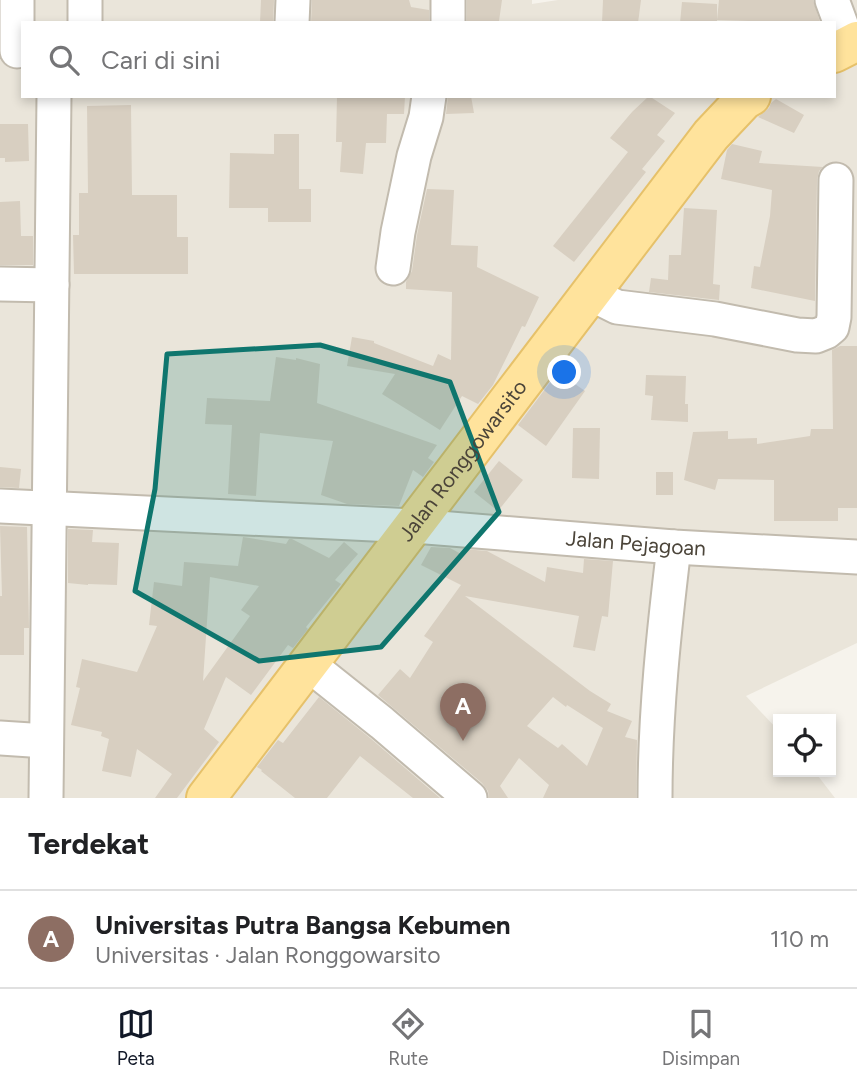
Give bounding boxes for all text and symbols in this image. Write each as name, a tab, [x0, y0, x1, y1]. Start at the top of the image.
search box	[21, 21, 836, 98]
icon: search	[45, 41, 83, 79]
text: Cari di sini	[101, 44, 221, 76]
your location	[547, 355, 581, 389]
street label: Jalan Ronggowarsito	[393, 375, 532, 546]
street label: Jalan Pejagoan	[565, 525, 707, 561]
pin: A	[440, 683, 486, 741]
map controls	[773, 714, 836, 777]
button: locate	[773, 714, 836, 777]
text: Terdekat	[28, 825, 149, 862]
text: Universitas Putra Bangsa Kebumen	[95, 909, 511, 941]
text: A	[43, 925, 59, 953]
text: 110 m	[770, 925, 829, 953]
text: Universitas · Jalan Ronggowarsito	[95, 941, 441, 969]
tab: Peta	[117, 1005, 155, 1070]
tab: Rute	[388, 1005, 428, 1070]
tab: Disimpan	[662, 1005, 740, 1070]

